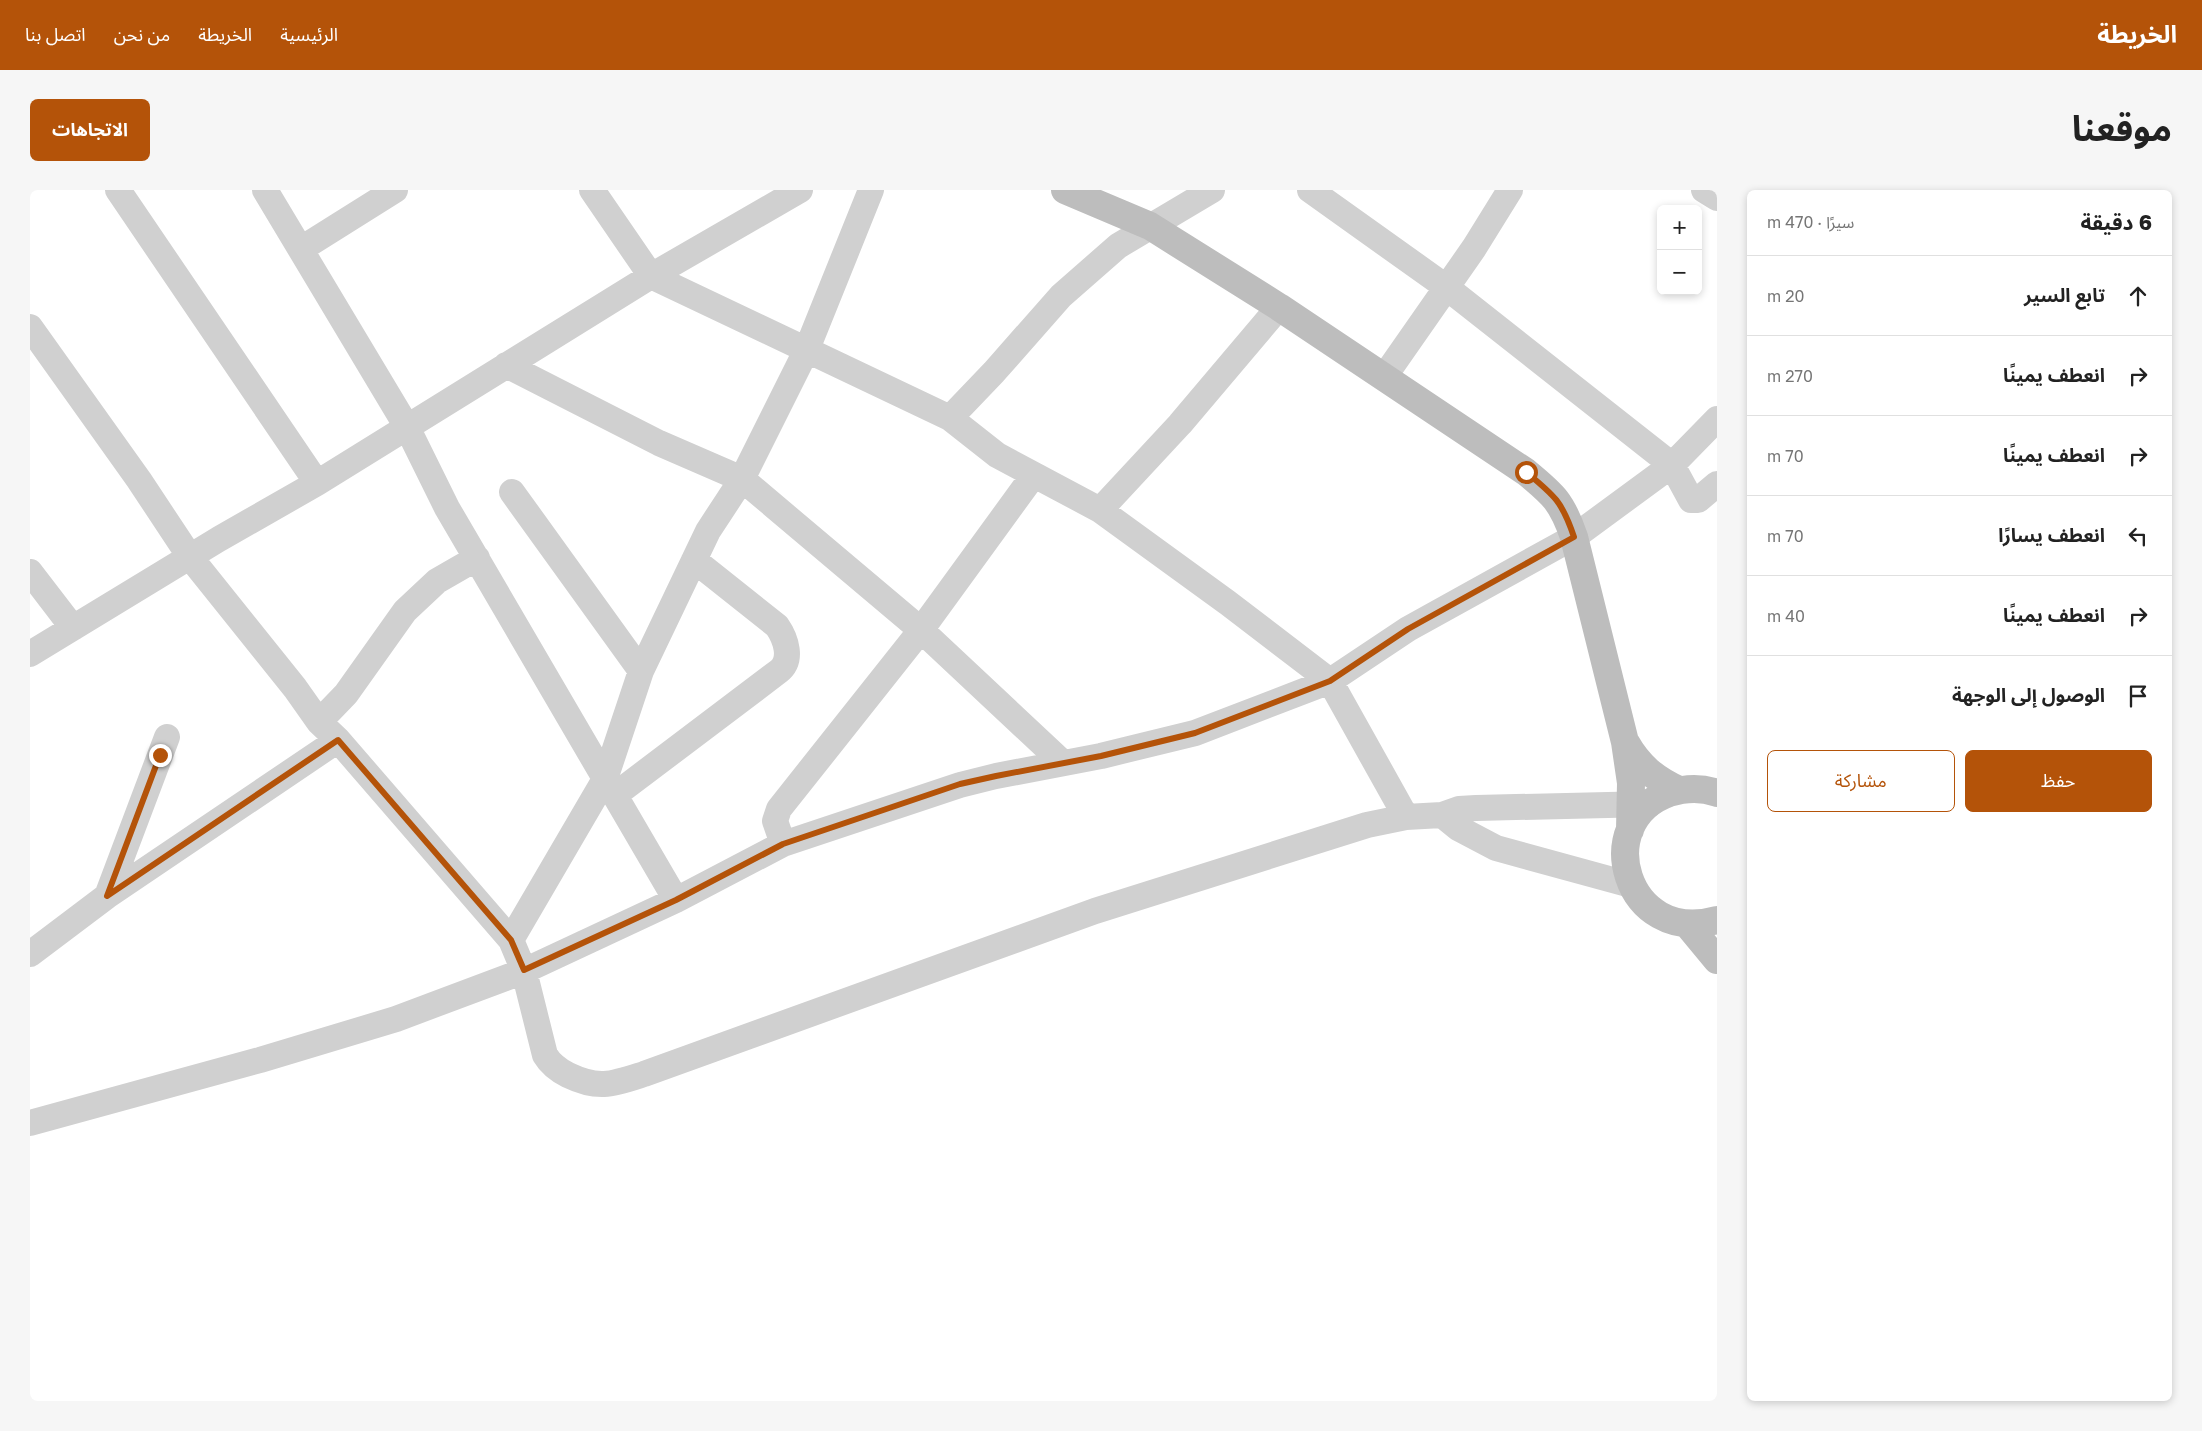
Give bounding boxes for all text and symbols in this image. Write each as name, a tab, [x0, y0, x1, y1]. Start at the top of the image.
text: الخريطة	[2097, 19, 2177, 48]
text: اتصل بنا	[25, 23, 86, 45]
text: من نحن	[114, 23, 170, 45]
text: الخريطة	[198, 23, 252, 45]
text: الرئيسية	[280, 23, 338, 45]
button: الاتجاهات	[30, 99, 150, 161]
text: موقعنا	[2072, 107, 2172, 149]
map controls	[1657, 205, 1702, 295]
button: +	[1657, 205, 1702, 250]
text: 6 دقيقة	[2081, 209, 2152, 235]
text: سيرًا · 470 m	[1767, 212, 1854, 232]
button: −	[1657, 250, 1702, 295]
icon: ahead	[2124, 282, 2152, 310]
text: تابع السير	[2024, 283, 2105, 306]
text: 20 m	[1767, 286, 1804, 306]
icon: right	[2124, 362, 2152, 390]
text: انعطف يمينًا	[2003, 363, 2105, 386]
text: 270 m	[1767, 366, 1813, 386]
icon: right	[2124, 442, 2152, 470]
text: انعطف يمينًا	[2003, 443, 2105, 466]
text: 70 m	[1767, 446, 1804, 466]
route start	[1515, 461, 1538, 484]
icon: left	[2124, 522, 2152, 550]
text: انعطف يسارًا	[1998, 523, 2105, 546]
text: 70 m	[1767, 526, 1804, 546]
icon: right	[2124, 602, 2152, 630]
text: انعطف يمينًا	[2003, 603, 2105, 626]
text: 40 m	[1767, 606, 1805, 626]
icon: arrive	[2124, 682, 2152, 710]
text: الوصول إلى الوجهة	[1952, 683, 2105, 706]
route end	[149, 744, 172, 767]
button: مشاركة	[1767, 750, 1955, 812]
button: حفظ	[1965, 750, 2152, 812]

